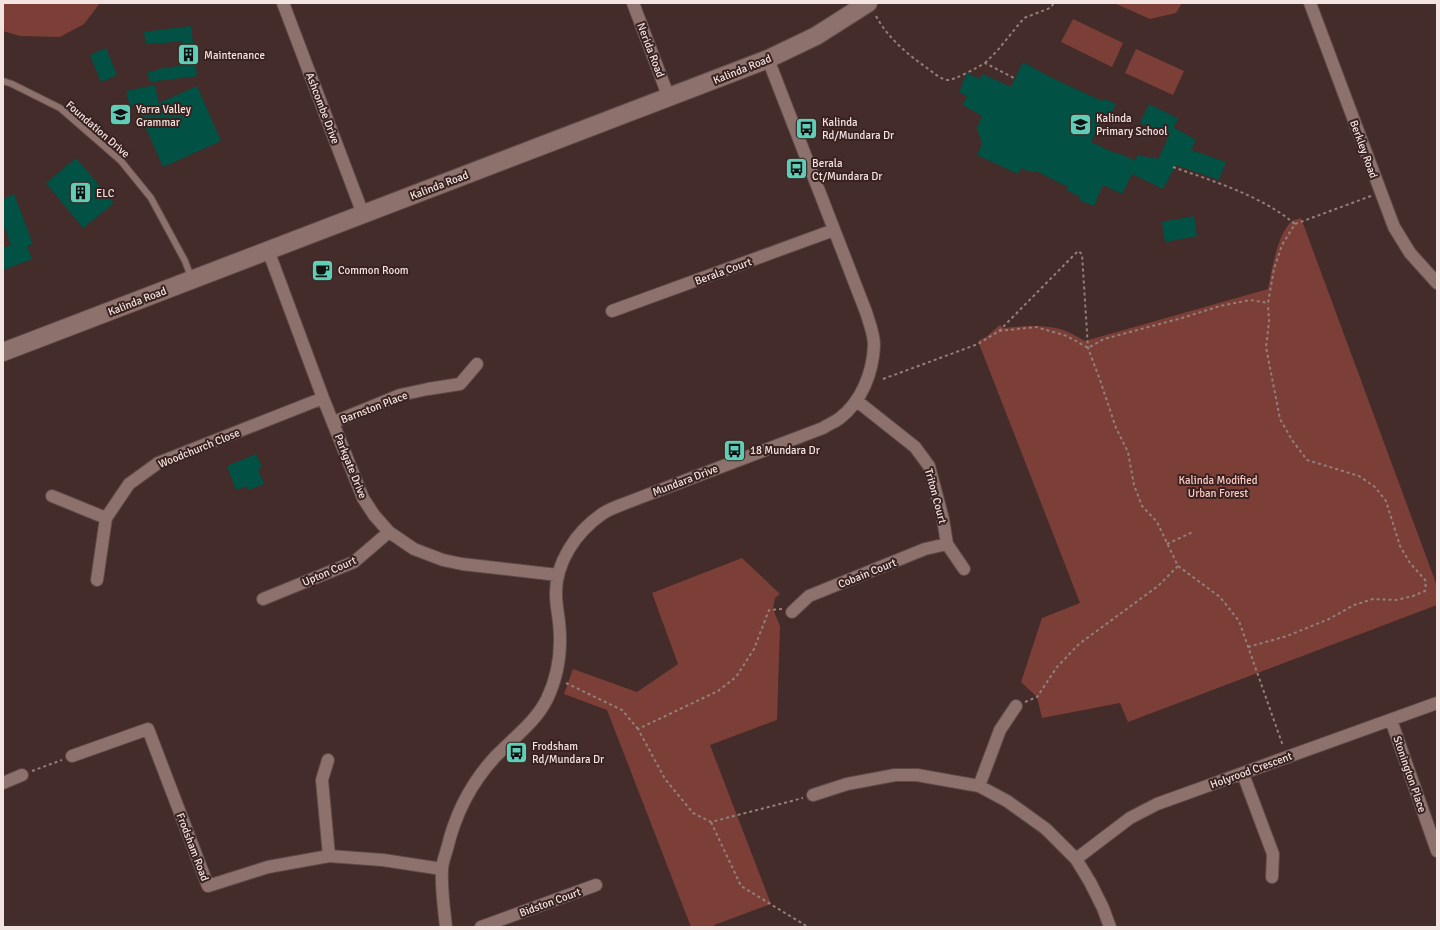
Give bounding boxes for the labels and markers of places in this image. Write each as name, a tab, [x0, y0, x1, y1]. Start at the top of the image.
building icon: Maintenance	[176, 42, 202, 68]
place label: Maintenance	[204, 49, 265, 62]
school or university icon: Yarra Valley Grammar	[107, 102, 133, 128]
place label: Yarra Valley Grammar	[136, 103, 192, 129]
school or university icon: Kalinda Primary School	[1067, 111, 1093, 137]
place label: Kalinda Primary School	[1096, 112, 1167, 138]
bus stop icon: Kalinda Rd/Mundara Dr	[794, 115, 820, 141]
place label: Kalinda Rd/Mundara Dr	[822, 116, 894, 142]
bus stop icon: Berala Ct/Mundara Dr	[784, 156, 810, 182]
place label: Berala Ct/Mundara Dr	[812, 157, 882, 183]
building icon: ELC	[67, 180, 93, 206]
place label: ELC	[96, 187, 115, 200]
cafe icon: Common Room	[309, 257, 335, 283]
place label: Common Room	[338, 264, 409, 277]
bus stop icon: 18 Mundara Dr	[722, 437, 748, 463]
place label: 18 Mundara Dr	[750, 444, 820, 457]
bus stop icon: Frodsham Rd/Mundara Dr	[504, 739, 530, 765]
place label: Frodsham Rd/Mundara Dr	[532, 740, 604, 766]

